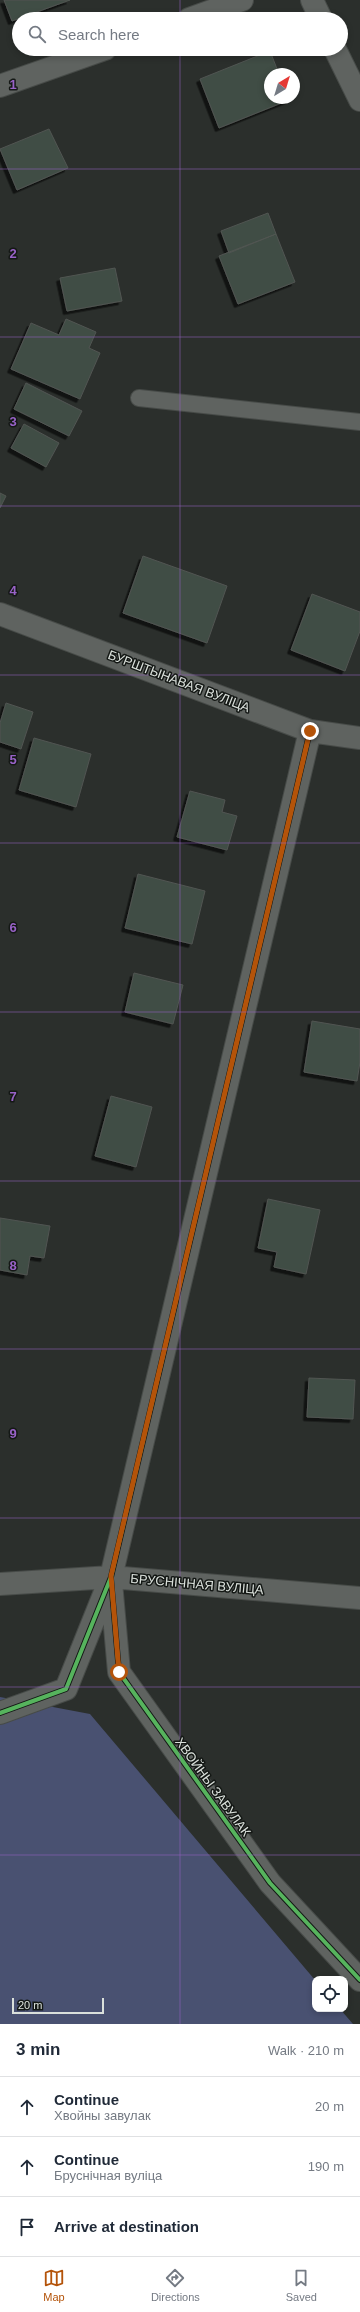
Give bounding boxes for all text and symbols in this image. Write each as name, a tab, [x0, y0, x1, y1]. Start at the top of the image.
search box	[12, 12, 348, 56]
icon: search	[26, 23, 48, 45]
text: Search here	[58, 26, 140, 43]
north arrow	[264, 68, 300, 104]
text: 1	[9, 77, 17, 92]
text: 2	[9, 246, 17, 261]
text: 3	[9, 414, 17, 429]
text: 4	[9, 583, 17, 598]
street label: БУРШТЫНАВАЯ ВУЛІЦА	[106, 647, 252, 715]
route end	[301, 722, 319, 740]
text: 5	[9, 752, 17, 767]
text: 6	[9, 920, 17, 935]
text: 7	[9, 1089, 17, 1104]
text: 8	[9, 1258, 17, 1273]
text: 9	[9, 1426, 17, 1441]
street label: БРУСНІЧНАЯ ВУЛІЦА	[130, 1571, 265, 1597]
route start	[110, 1663, 128, 1681]
street label: ХВОЙНЫ ЗАВУЛАК	[172, 1735, 254, 1840]
map controls	[312, 1976, 348, 2012]
button: locate	[312, 1976, 348, 2012]
scale bar	[12, 1996, 104, 2015]
text: 20 m	[18, 1999, 42, 2011]
text: 3 min	[16, 2040, 60, 2059]
text: Walk · 210 m	[268, 2043, 344, 2058]
text: Continue	[54, 2091, 119, 2108]
icon: ahead	[16, 2096, 38, 2118]
text: 20 m	[315, 2099, 344, 2114]
text: Хвойны завулак	[54, 2108, 151, 2123]
text: Continue	[54, 2151, 119, 2168]
icon: ahead	[16, 2156, 38, 2178]
text: 190 m	[308, 2159, 344, 2174]
text: Бруснічная вуліца	[54, 2168, 162, 2183]
icon: arrive	[16, 2216, 38, 2238]
text: Arrive at destination	[54, 2218, 199, 2235]
tab: Map	[43, 2267, 65, 2303]
tab: Directions	[151, 2267, 200, 2303]
tab: Saved	[286, 2267, 317, 2303]

